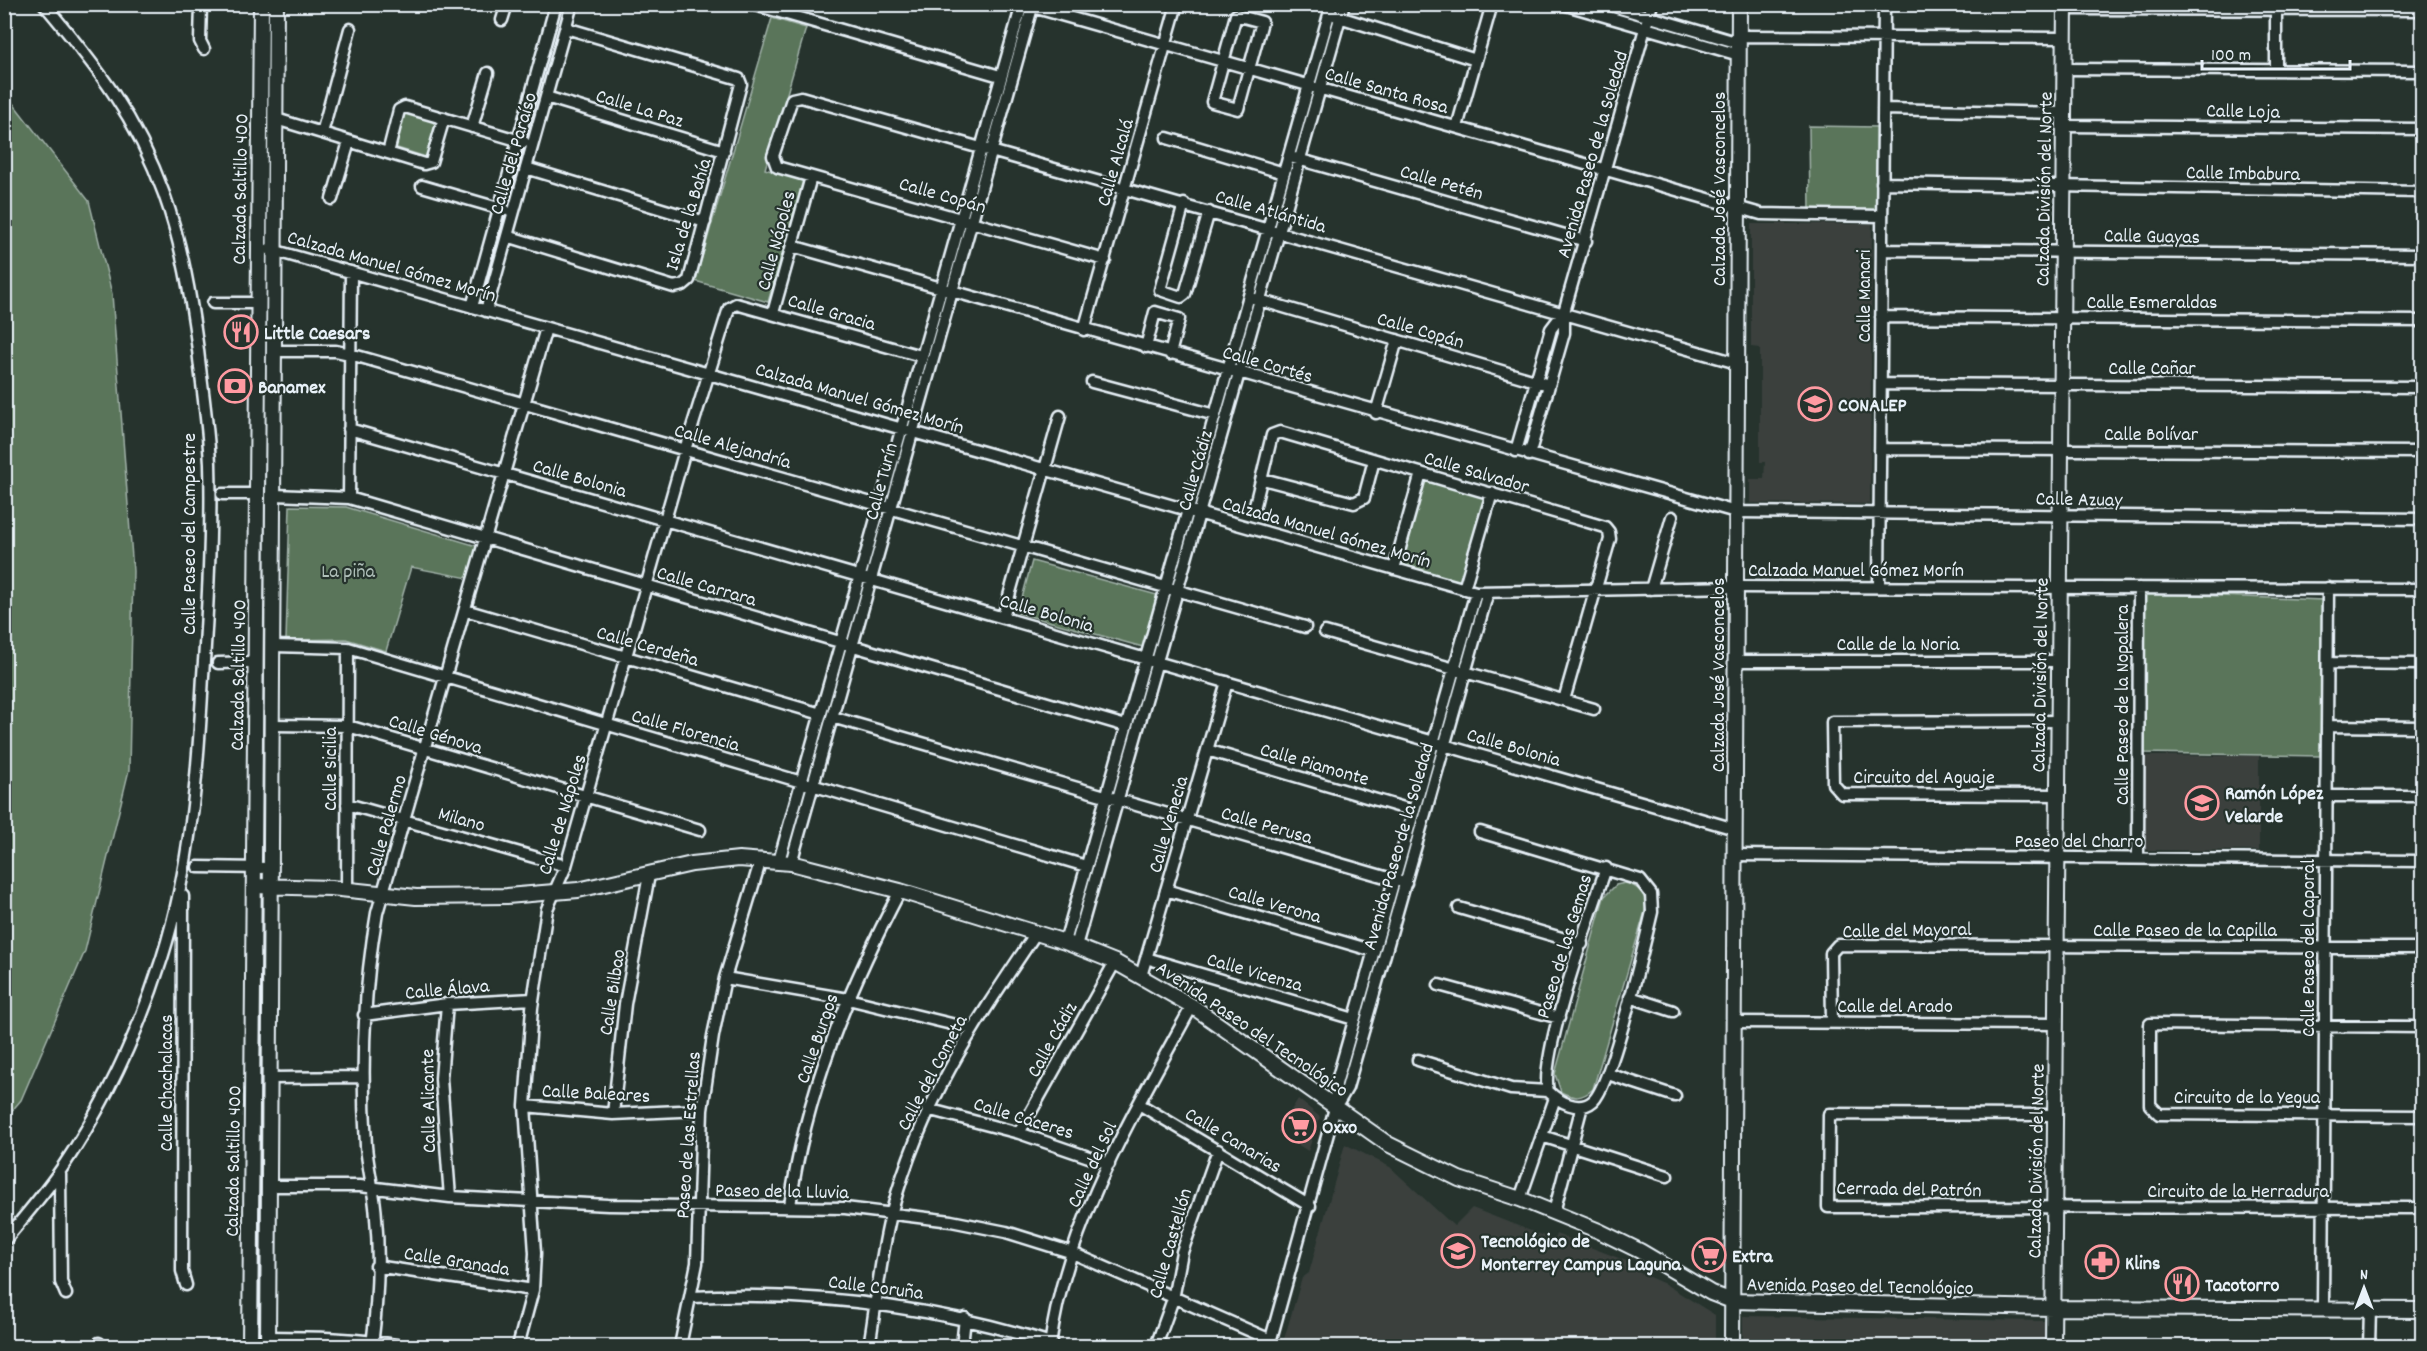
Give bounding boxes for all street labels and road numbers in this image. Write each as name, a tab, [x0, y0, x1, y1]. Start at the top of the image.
street label: Avenida Paseo de la Soledad	[1551, 48, 1637, 262]
street label: Calle Santa Rosa	[1321, 61, 1452, 123]
street label: Calle La Paz	[592, 83, 687, 137]
street label: Calle del Paraíso	[484, 89, 546, 218]
street label: Calzada División del Norte	[2030, 91, 2062, 287]
street label: Calzada José Vasconcelos	[1707, 92, 1735, 286]
street label: Calle Loja	[2206, 98, 2281, 128]
street label: Calzada Saltillo 400	[227, 113, 257, 265]
street label: Calle Alcalá	[1091, 116, 1143, 210]
street label: Isla de la Bahía	[660, 155, 720, 274]
street label: Calle Petén	[1396, 159, 1486, 209]
street label: Calle Imbabura	[2186, 160, 2301, 190]
street label: Calle Copán	[895, 171, 989, 223]
street label: Calle Atlántida	[1211, 184, 1330, 242]
street label: Calle Nápoles	[751, 188, 805, 294]
street label: Calle Guayas	[2104, 223, 2200, 253]
street label: Calzada Manuel Gómez Morín	[283, 225, 499, 311]
street label: Calle Manari	[1852, 249, 1880, 342]
street label: Calle Gracia	[784, 288, 879, 340]
street label: Calle Esmeraldas	[2087, 290, 2217, 318]
street label: Calle Copán	[1373, 306, 1467, 358]
street label: Calle Cortés	[1219, 340, 1316, 392]
street label: Calle Cañar	[2108, 356, 2196, 384]
street label: Calzada Manuel Gómez Morín	[751, 357, 967, 443]
street label: Calle Alejandría	[670, 418, 794, 478]
street label: Calle Bolívar	[2104, 422, 2199, 450]
street label: Calle Cádiz	[1172, 427, 1222, 514]
street label: Calle Paseo del Campestre	[177, 433, 205, 635]
street label: Calle Turín	[859, 440, 907, 524]
street label: Calle Salvador	[1420, 445, 1533, 502]
street label: Calle Bolonia	[529, 453, 630, 507]
street label: Calle Azuay	[2035, 486, 2123, 516]
street label: Calzada Manuel Gómez Morín	[1218, 491, 1434, 577]
street label: Calzada Manuel Gómez Morín	[1748, 558, 1964, 586]
street label: Calle Carrara	[653, 560, 760, 616]
street label: Calzada División del Norte	[2026, 577, 2058, 773]
street label: Calzada José Vasconcelos	[1706, 578, 1734, 772]
street label: Calle Bolonia	[996, 588, 1097, 642]
street label: Calzada Saltillo 400	[225, 599, 255, 751]
street label: Calle Paseo de la Nopalera	[2110, 604, 2138, 805]
street label: Calle Cerdeña	[593, 620, 702, 676]
street label: Calle de la Noria	[1837, 632, 1960, 660]
street label: Calle Florencia	[628, 703, 743, 761]
street label: Calle Génova	[385, 708, 486, 764]
street label: Calle Bolonia	[1463, 722, 1564, 776]
street label: Calle Sicilia	[318, 726, 346, 811]
street label: Calle Piamonte	[1256, 737, 1372, 795]
street label: Avenida Paseo de la Soledad	[1357, 740, 1443, 954]
street label: Calle de Nápoles	[532, 751, 596, 879]
street label: Circuito del Aguaje	[1853, 765, 1995, 793]
street label: Calle Palermo	[360, 772, 416, 880]
street label: Calle Venecia	[1143, 772, 1197, 877]
street label: Calle Perusa	[1217, 800, 1316, 853]
street label: Milano	[434, 801, 488, 841]
street label: Paseo del Charro	[2015, 829, 2144, 857]
street label: Calle Paseo del Caporal	[2296, 859, 2324, 1037]
street label: Paseo de las Gemas	[1531, 871, 1601, 1022]
street label: Calle Verona	[1224, 879, 1325, 933]
street label: Calle del Mayoral	[1842, 917, 1972, 947]
street label: Calle Paseo de la Capilla	[2093, 918, 2278, 946]
street label: Calle Bilbao	[593, 947, 635, 1038]
street label: Calle Vicenza	[1203, 947, 1306, 1001]
street label: Avenida Paseo del Tecnológico	[1149, 955, 1353, 1106]
street label: Calle Álava	[404, 973, 491, 1009]
street label: Calle Burgos	[790, 990, 847, 1088]
street label: Calle del Arado	[1837, 994, 1953, 1022]
street label: Calle Cádiz	[1021, 997, 1086, 1083]
street label: Calle del Cometa	[891, 1010, 976, 1136]
street label: Calle Chachalacas	[154, 1014, 182, 1152]
street label: Calle Alicante	[415, 1048, 445, 1153]
street label: Paseo de las Estrellas	[670, 1051, 710, 1220]
street label: Calzada División del Norte	[2022, 1063, 2054, 1259]
street label: Calle Baleares	[541, 1078, 651, 1112]
street label: Calzada Saltillo 400	[220, 1085, 250, 1237]
street label: Circuito de la Yegua	[2174, 1085, 2321, 1113]
street label: Calle Cáceres	[970, 1091, 1077, 1148]
street label: Calle Canarias	[1179, 1102, 1286, 1182]
street label: Calle del Sol	[1062, 1117, 1126, 1213]
street label: Cerrada del Patrón	[1836, 1176, 1982, 1206]
street label: Paseo de la Lluvia	[715, 1178, 850, 1208]
street label: Circuito de la Herradura	[2147, 1179, 2329, 1207]
street label: Calle Castellón	[1143, 1185, 1201, 1302]
street label: Calle Granada	[402, 1241, 512, 1285]
street label: Calle Coruña	[826, 1269, 925, 1309]
street label: Avenida Paseo del Tecnológico	[1746, 1272, 1974, 1304]

